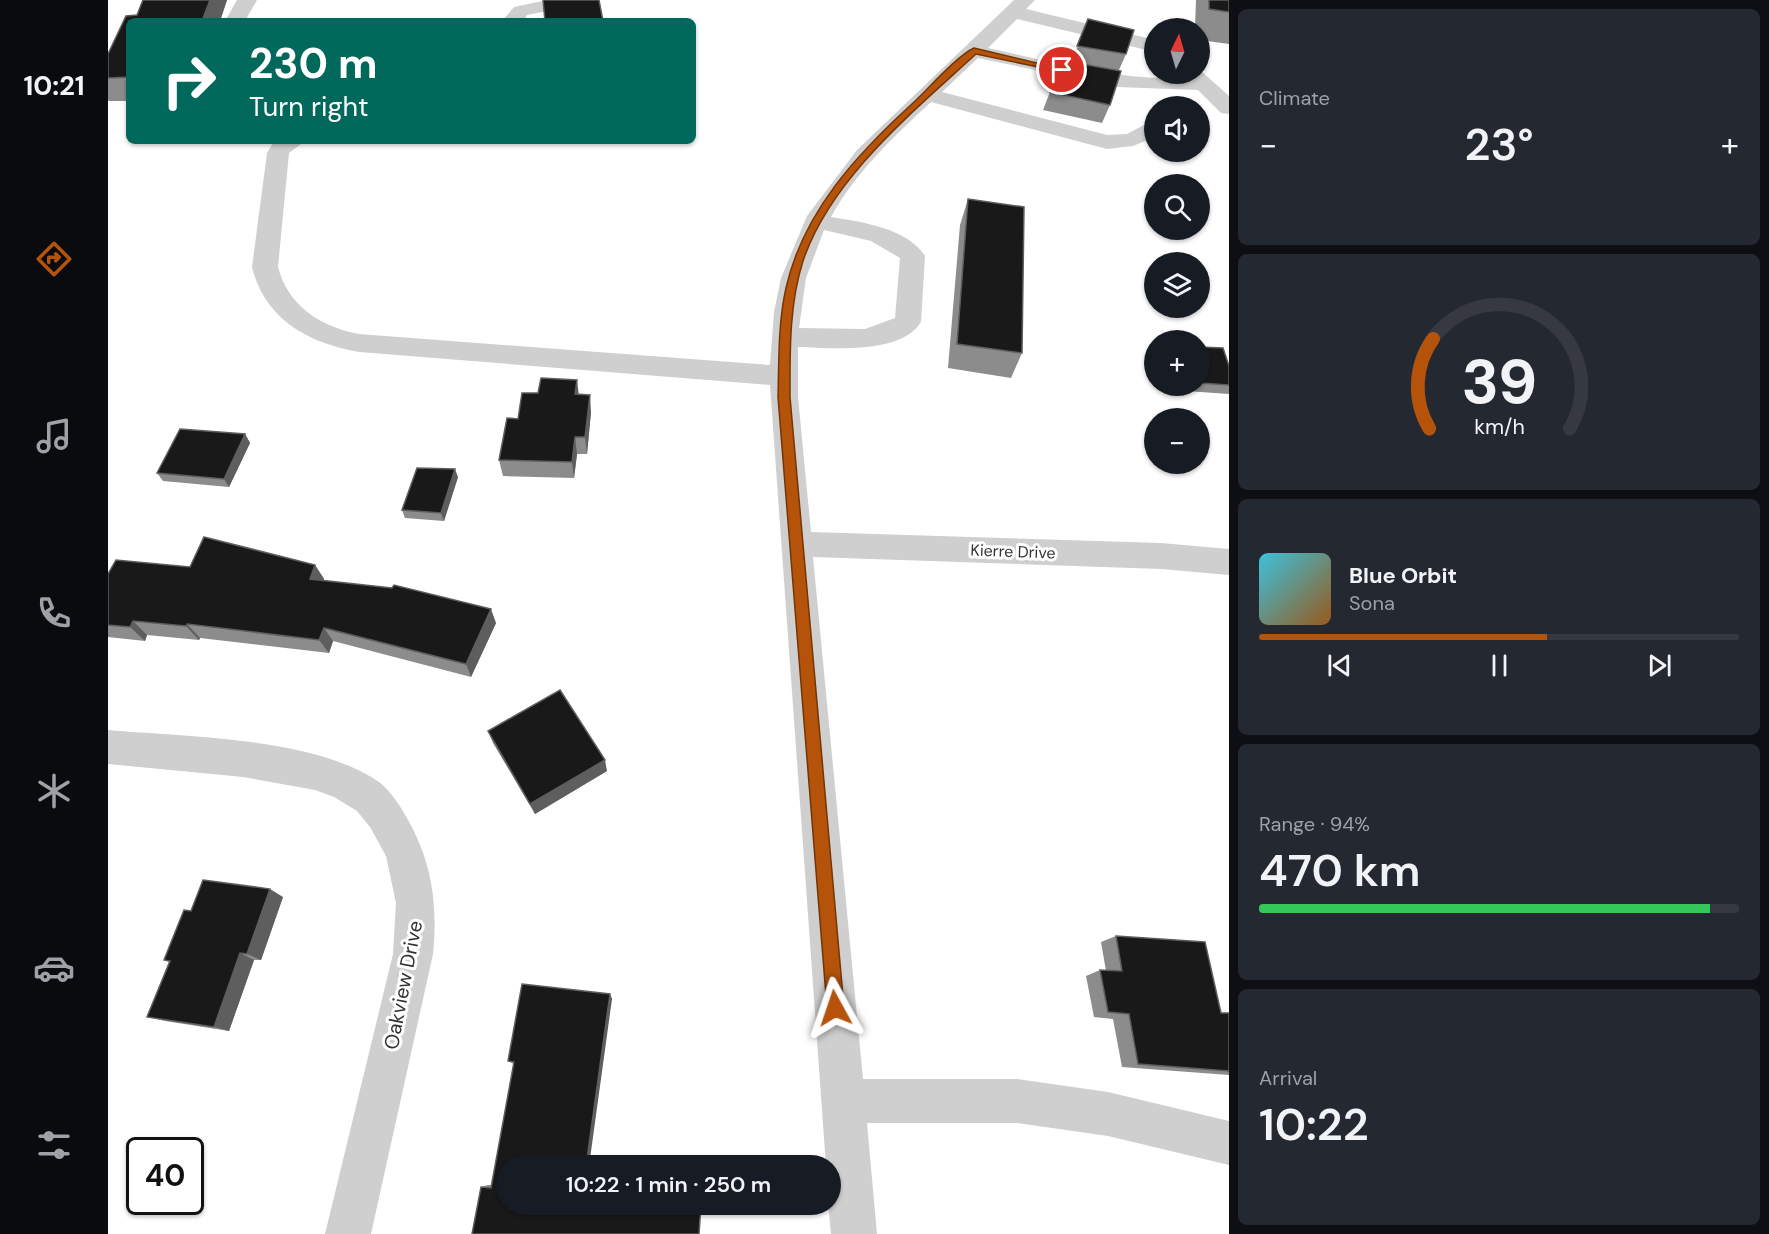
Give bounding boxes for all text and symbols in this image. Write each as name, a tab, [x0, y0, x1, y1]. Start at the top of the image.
north arrow	[1144, 18, 1210, 84]
map controls	[1144, 18, 1210, 474]
text: 230 m	[249, 36, 378, 91]
icon: right	[150, 42, 228, 120]
pin	[1036, 44, 1087, 95]
icon: arrive	[1045, 53, 1078, 86]
text: 10:21	[23, 68, 85, 103]
text: Climate	[1259, 85, 1330, 111]
text: Turn right	[249, 89, 369, 124]
button: sound	[1144, 96, 1210, 162]
text: 23°	[1465, 115, 1534, 174]
text: −	[1259, 123, 1277, 166]
text: +	[1721, 123, 1739, 166]
button: search	[1144, 174, 1210, 240]
icon: directions	[33, 238, 75, 280]
button: layers	[1144, 252, 1210, 318]
button: +	[1144, 330, 1210, 396]
text: 39	[1461, 341, 1537, 422]
button: −	[1144, 408, 1210, 474]
text: km/h	[1474, 413, 1524, 441]
icon: music	[33, 415, 75, 457]
street label: Kierre Drive	[970, 540, 1056, 563]
text: Blue Orbit	[1349, 561, 1457, 590]
text: Sona	[1349, 590, 1395, 616]
icon: phone	[33, 592, 75, 634]
icon: previous	[1323, 649, 1356, 682]
icon: pause	[1483, 649, 1516, 682]
icon: next	[1643, 649, 1676, 682]
icon: climate	[33, 770, 75, 812]
text: Range · 94%	[1259, 811, 1370, 837]
text: 470 km	[1259, 841, 1421, 900]
street label: Oakview Drive	[378, 918, 428, 1052]
icon: car	[33, 947, 75, 989]
position arrow	[803, 976, 867, 1040]
text: Arrival	[1259, 1065, 1317, 1091]
text: 10:22	[1259, 1095, 1369, 1154]
icon: filters	[33, 1124, 75, 1166]
speed limit sign: 40	[126, 1137, 204, 1215]
text: 10:22 · 1 min · 250 m	[566, 1170, 771, 1199]

